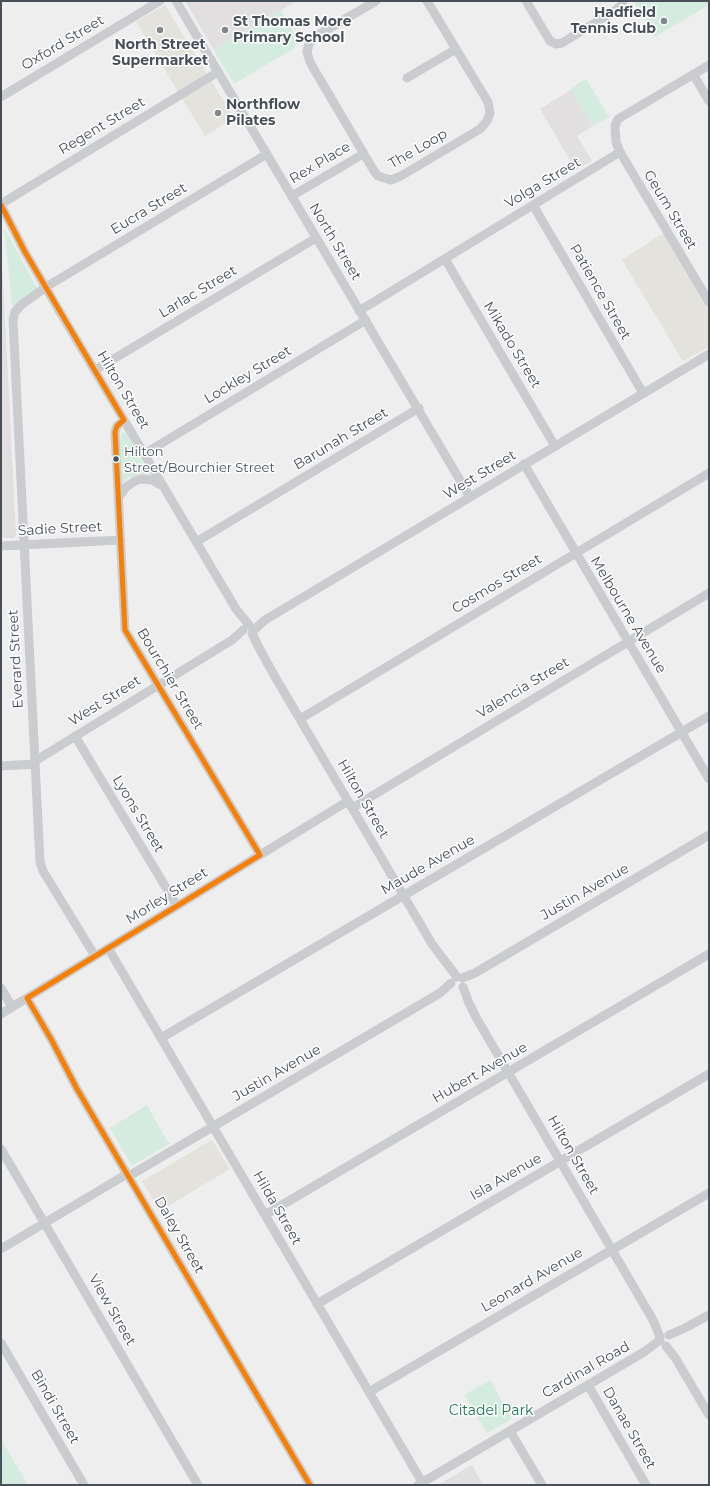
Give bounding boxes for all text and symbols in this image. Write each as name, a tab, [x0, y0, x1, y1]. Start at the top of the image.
place label: Hadfield Tennis Club	[571, 5, 656, 38]
street label: Oxford Street	[19, 12, 107, 74]
place label: St Thomas More Primary School	[233, 14, 352, 46]
marker: Hadfield Tennis Club	[659, 16, 669, 26]
marker: North Street Supermarket	[155, 25, 165, 35]
marker: St Thomas More Primary School	[220, 25, 230, 35]
place label: North Street Supermarket	[112, 37, 208, 70]
street label: Regent Street	[56, 94, 148, 158]
place label: Northflow Pilates	[226, 97, 300, 130]
marker: Northflow Pilates	[213, 108, 223, 118]
street label: The Loop	[386, 126, 450, 172]
street label: Rex Place	[287, 138, 353, 188]
street label: Volga Street	[502, 154, 584, 212]
street label: Geum Street	[640, 167, 700, 253]
street label: Eucra Street	[108, 180, 190, 238]
street label: North Street	[305, 200, 365, 284]
street label: Patience Street	[566, 241, 634, 343]
street label: Larlac Street	[156, 262, 240, 322]
street label: Mikado Street	[480, 299, 544, 391]
street label: Lockley Street	[201, 342, 295, 408]
street label: Hilton Street	[93, 348, 153, 432]
street label: Barunah Street	[291, 404, 391, 474]
place label: Hilton Street/Bourchier Street	[124, 444, 275, 475]
street label: West Street	[441, 447, 519, 503]
marker: Hilton Street/Bourchier Street	[111, 454, 121, 464]
street label: Sadie Street	[17, 518, 103, 540]
street label: Cosmos Street	[449, 551, 545, 617]
street label: Melbourne Avenue	[586, 554, 670, 676]
street label: Everard Street	[5, 609, 27, 709]
street label: Bourchier Street	[133, 625, 207, 733]
street label: Valencia Street	[474, 654, 572, 722]
street label: West Street	[66, 672, 144, 730]
street label: Hilton Street	[334, 757, 392, 841]
street label: Lyons Street	[108, 773, 168, 855]
street label: Maude Avenue	[378, 831, 478, 899]
street label: Justin Avenue	[538, 860, 632, 924]
street label: Morley Street	[123, 864, 211, 928]
street label: Hubert Avenue	[430, 1039, 530, 1107]
street label: Justin Avenue	[230, 1041, 324, 1105]
street label: Hilton Street	[544, 1113, 602, 1197]
street label: Isla Avenue	[467, 1150, 545, 1204]
street label: Hilda Street	[249, 1168, 305, 1248]
street label: Daley Street	[150, 1194, 208, 1276]
street label: Leonard Avenue	[478, 1244, 586, 1316]
street label: View Street	[85, 1271, 139, 1349]
street label: Cardinal Road	[539, 1338, 633, 1402]
street label: Bindi Street	[27, 1367, 83, 1447]
street label: Danae Street	[599, 1384, 659, 1472]
park label: Citadel Park	[449, 1403, 533, 1419]

